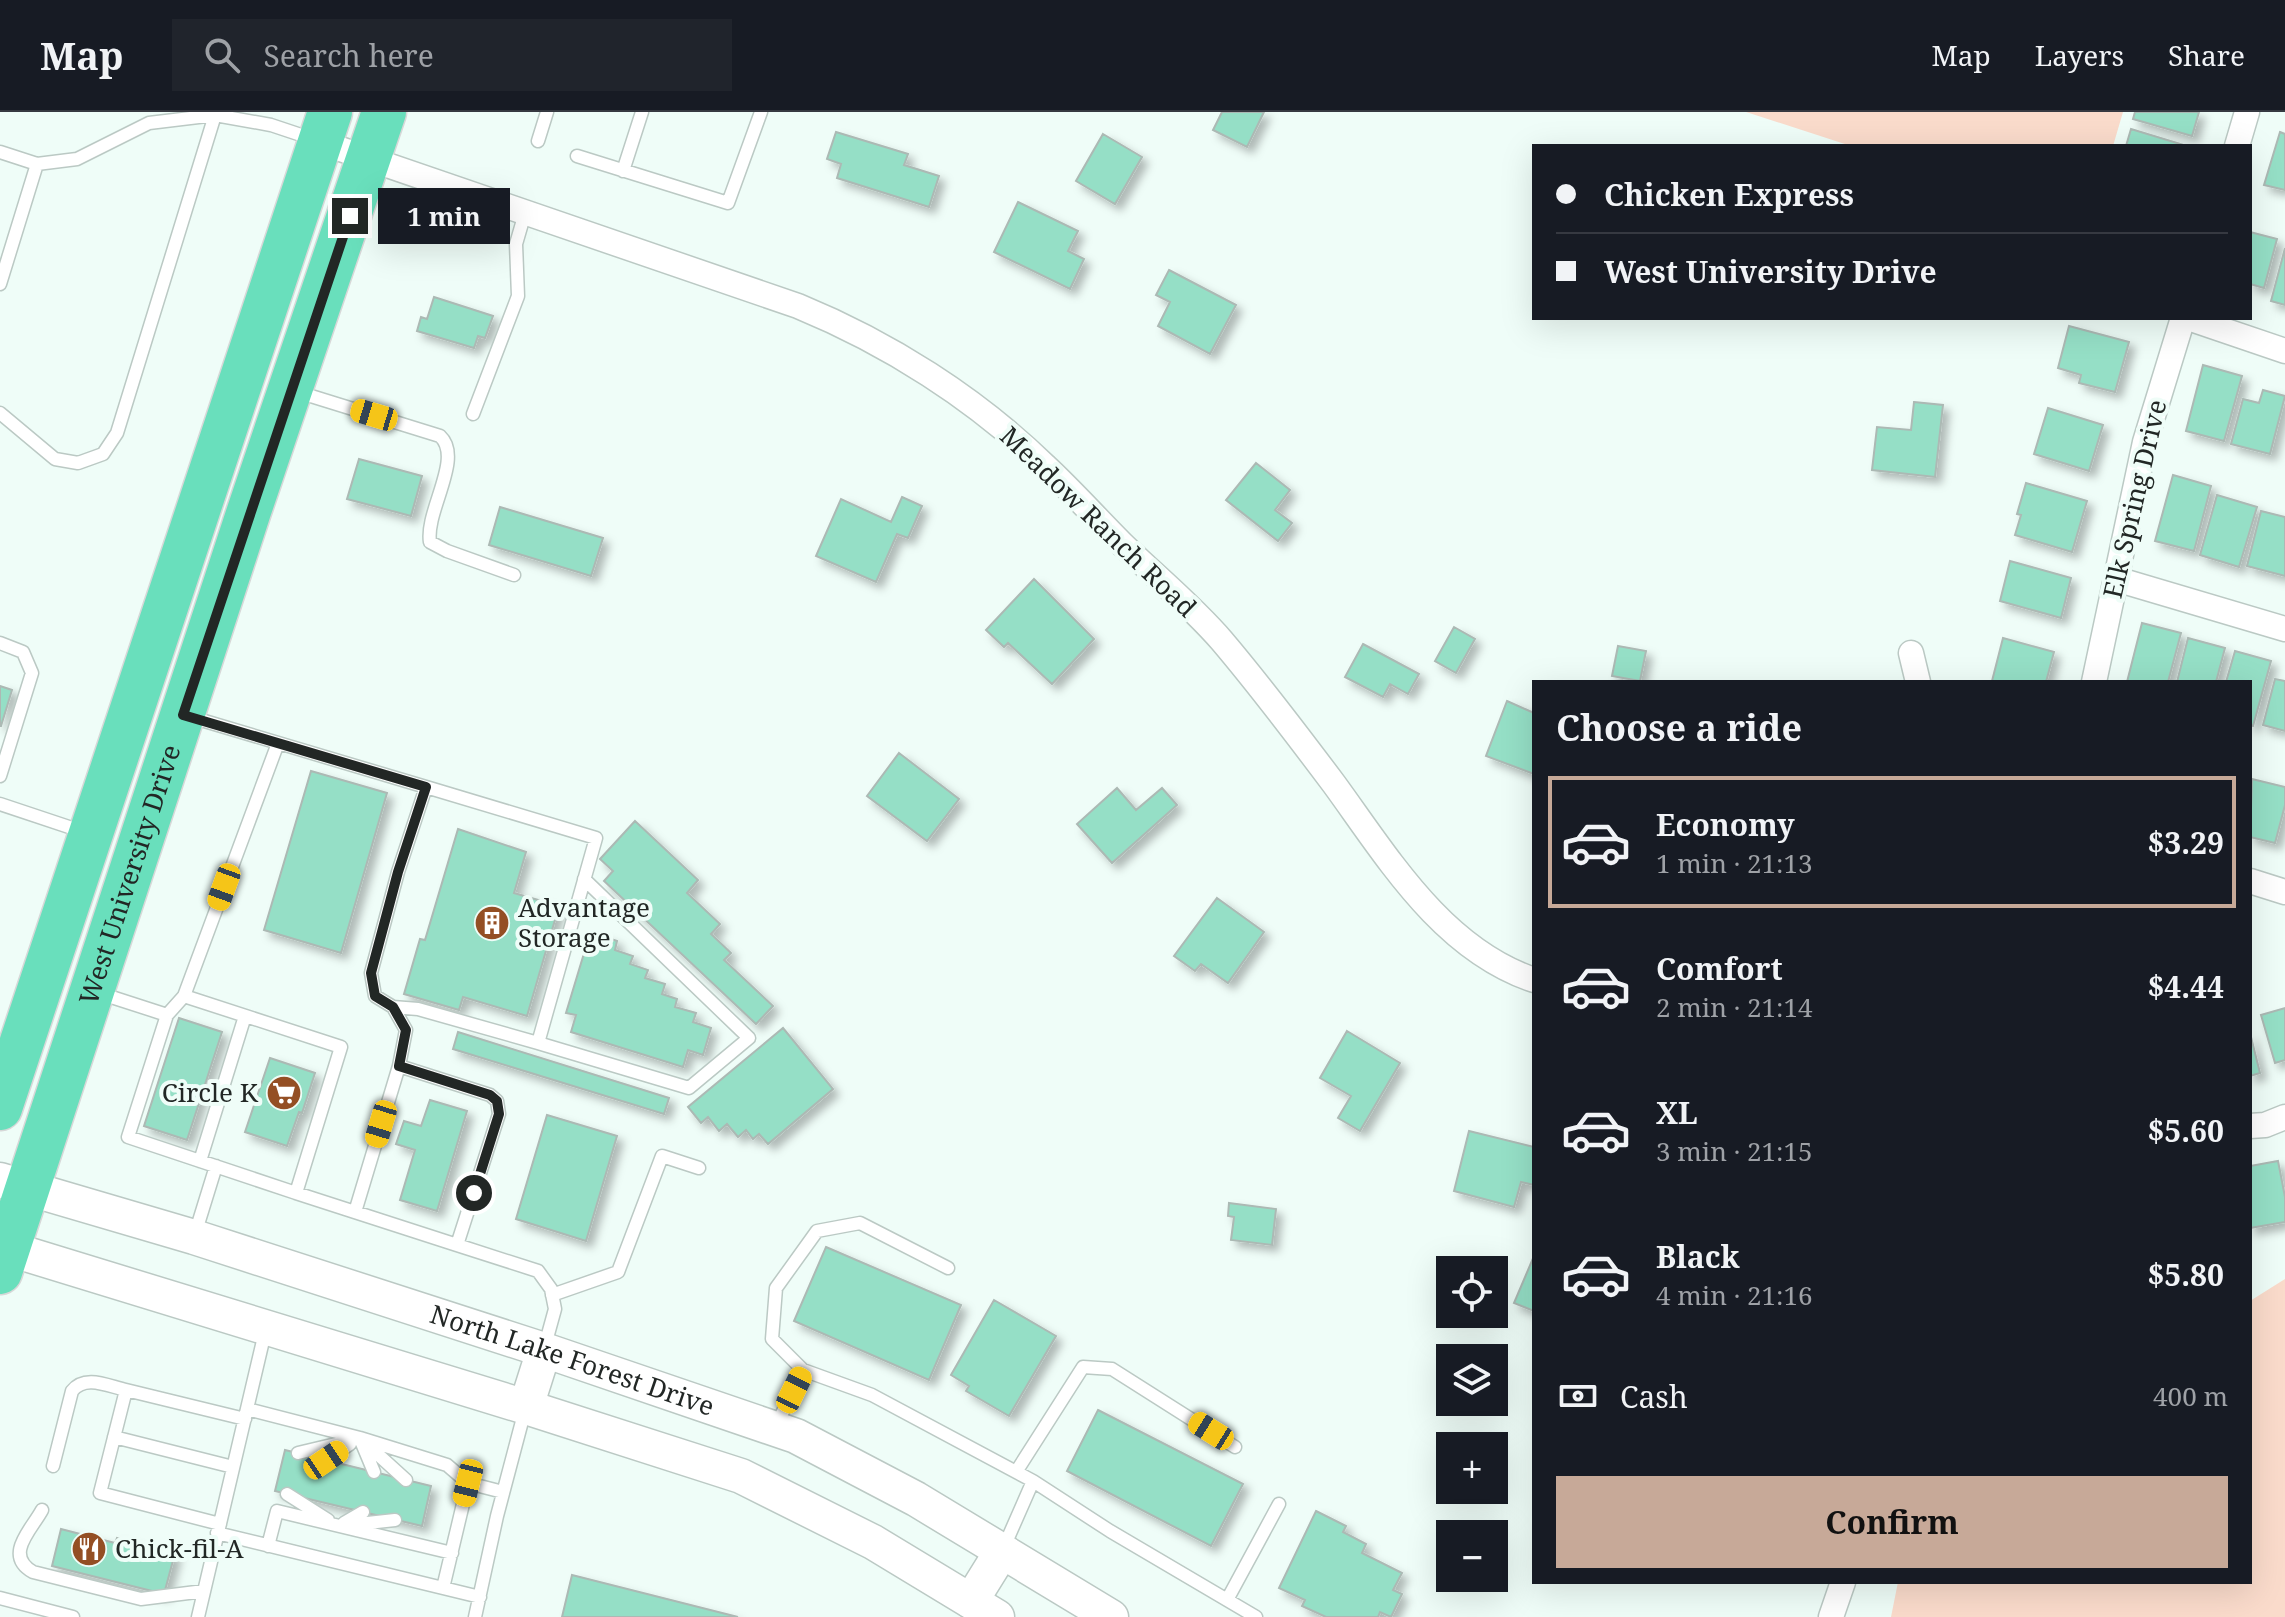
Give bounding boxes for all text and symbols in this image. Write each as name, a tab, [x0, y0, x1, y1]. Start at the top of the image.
search box	[172, 19, 732, 91]
text: Map	[40, 29, 124, 81]
icon: search	[200, 33, 244, 77]
text: Search here	[264, 35, 434, 76]
text: Map	[1932, 36, 1991, 74]
text: Layers	[2035, 36, 2124, 74]
text: Share	[2168, 36, 2245, 74]
text: Chicken Express	[1604, 174, 1854, 215]
callout: 1 min	[378, 188, 510, 244]
route end	[332, 198, 368, 234]
text: 1 min	[407, 198, 481, 234]
text: West University Drive	[1604, 251, 1937, 292]
street label: Elk Spring Drive	[2094, 396, 2174, 602]
car	[348, 397, 400, 433]
street label: Meadow Ranch Road	[993, 418, 1205, 625]
text: Choose a ride	[1556, 703, 1802, 752]
street label: West University Drive	[70, 740, 188, 1009]
text: Economy	[1656, 804, 1795, 845]
icon: car	[1560, 806, 1632, 878]
text: $3.29	[2147, 822, 2224, 863]
text: 1 min · 21:13	[1656, 845, 1813, 881]
car	[205, 860, 243, 914]
place label: Advantage Storage	[518, 889, 650, 955]
building icon: Advantage Storage	[473, 904, 511, 942]
text: Comfort	[1656, 948, 1783, 989]
icon: car	[1560, 950, 1632, 1022]
text: $4.44	[2147, 966, 2224, 1007]
text: 2 min · 21:14	[1656, 989, 1813, 1025]
place label: Circle K	[162, 1074, 259, 1110]
supermarket icon: Circle K	[265, 1074, 303, 1112]
text: XL	[1656, 1092, 1698, 1133]
icon: car	[1560, 1094, 1632, 1166]
car	[363, 1098, 399, 1150]
text: $5.60	[2147, 1110, 2224, 1151]
text: 3 min · 21:15	[1656, 1133, 1813, 1169]
route start	[456, 1175, 492, 1211]
text: Black	[1656, 1236, 1740, 1277]
icon: car	[1560, 1238, 1632, 1310]
text: $5.80	[2147, 1254, 2224, 1295]
map controls	[1436, 1256, 1508, 1592]
button: locate	[1436, 1256, 1508, 1328]
text: 4 min · 21:16	[1656, 1277, 1813, 1313]
street label: North Lake Forest Drive	[426, 1295, 719, 1424]
button: layers	[1436, 1344, 1508, 1416]
car	[773, 1363, 815, 1417]
icon: cash	[1556, 1374, 1600, 1418]
text: Cash	[1620, 1376, 1688, 1417]
text: 400 m	[2153, 1378, 2228, 1414]
car	[1184, 1408, 1238, 1454]
button: +	[1436, 1432, 1508, 1504]
car	[299, 1437, 353, 1483]
car	[451, 1457, 485, 1509]
button: Confirm	[1556, 1476, 2228, 1568]
button: −	[1436, 1520, 1508, 1592]
restaurant icon: Chick-fil-A	[70, 1530, 108, 1568]
place label: Chick-fil-A	[115, 1530, 244, 1566]

